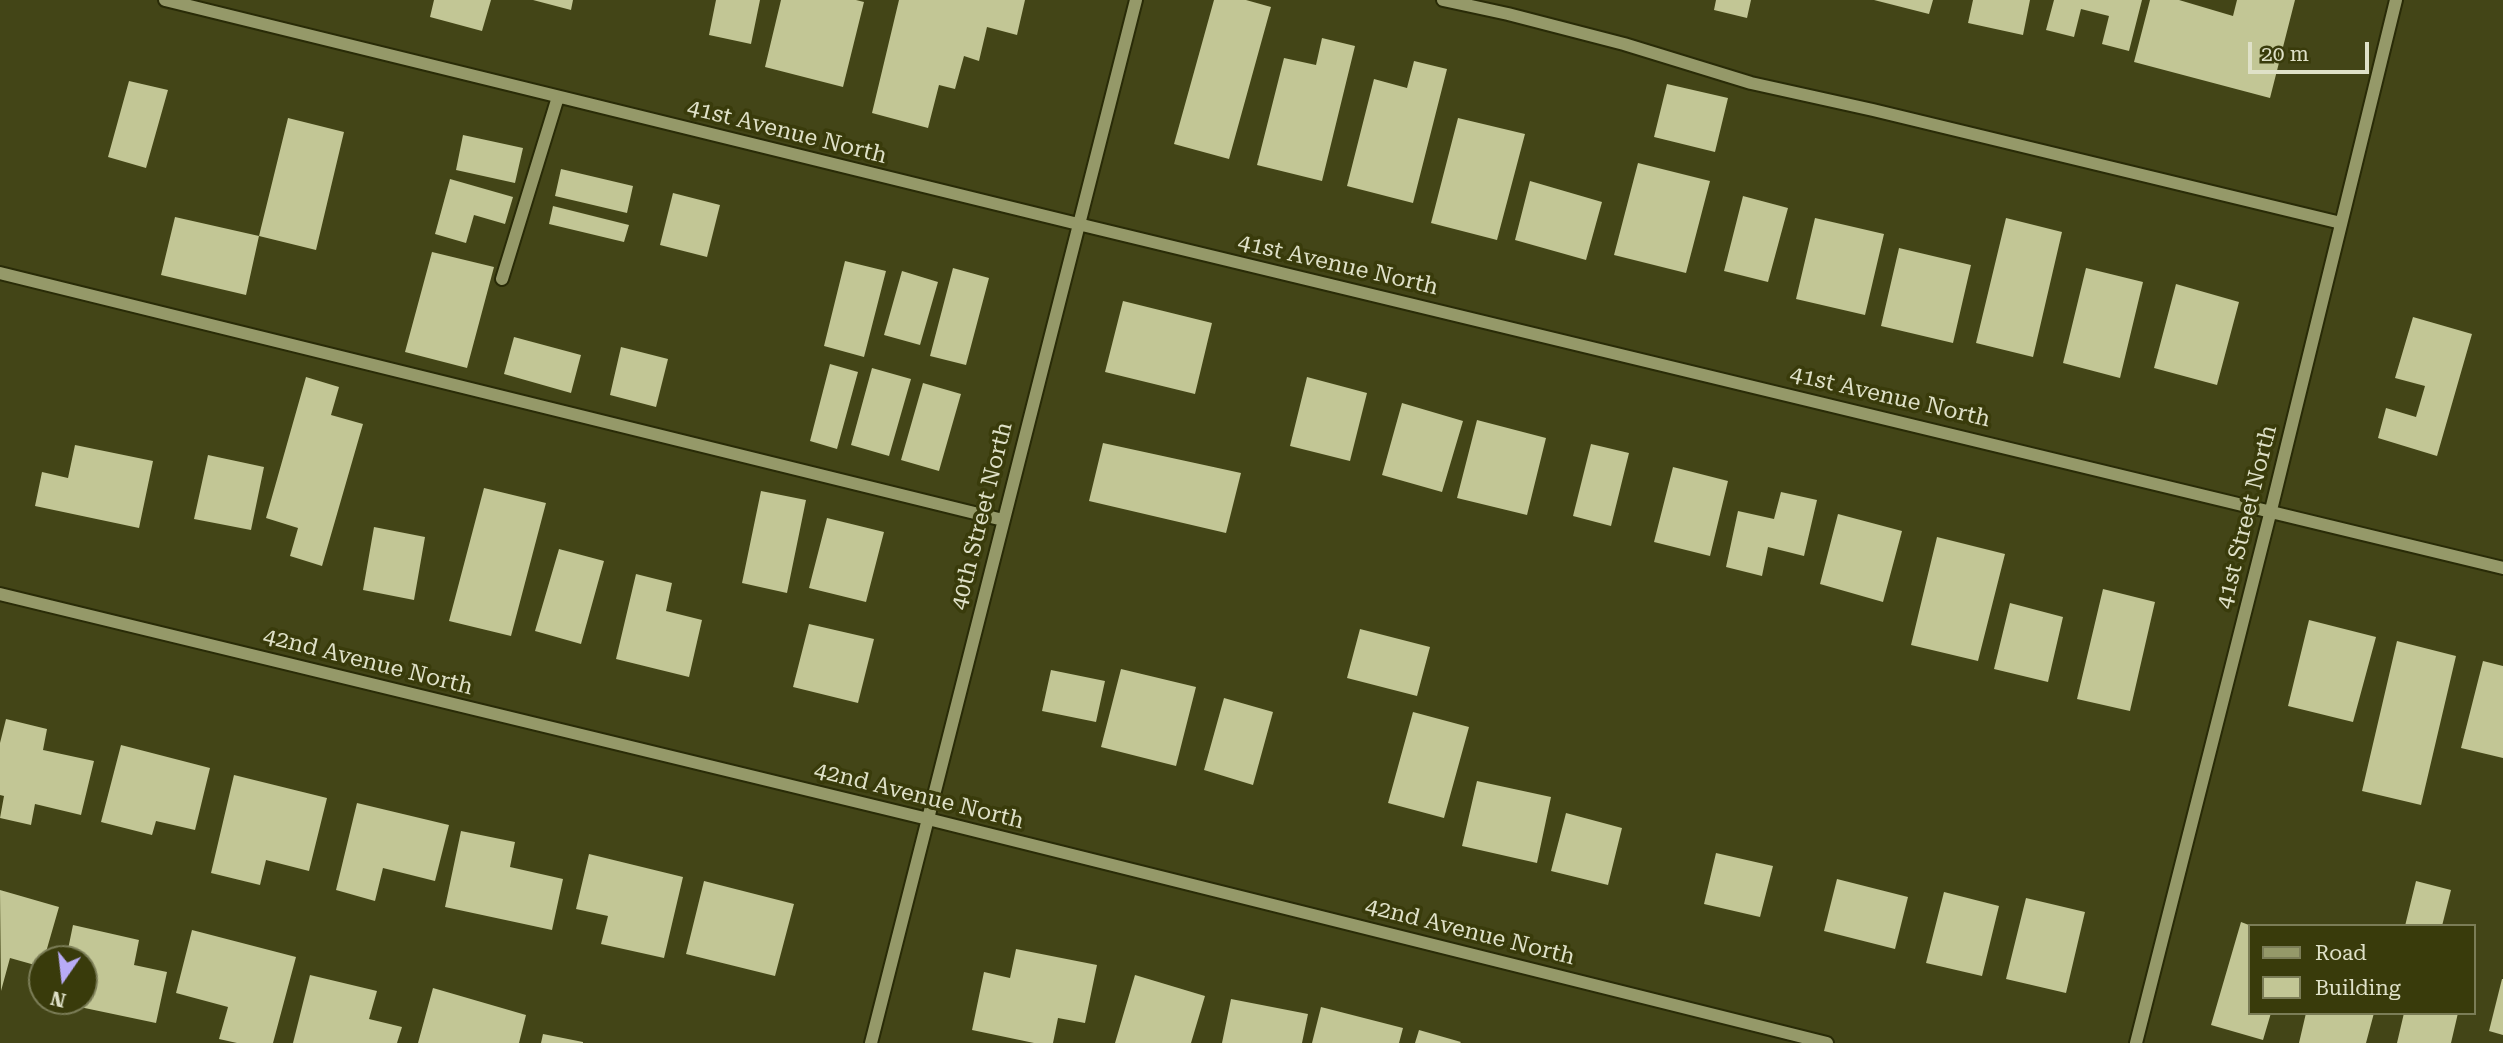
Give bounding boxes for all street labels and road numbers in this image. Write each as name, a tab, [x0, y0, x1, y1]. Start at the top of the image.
street label: 41st Avenue North	[684, 94, 890, 170]
street label: 41st Avenue North	[1235, 229, 1441, 301]
street label: 41st Avenue North	[1787, 361, 1993, 433]
street label: 40th Street North	[945, 419, 1019, 613]
street label: 41st Street North	[2211, 422, 2283, 612]
street label: 42nd Avenue North	[260, 623, 476, 701]
street label: 42nd Avenue North	[811, 757, 1027, 835]
street label: 42nd Avenue North	[1362, 893, 1578, 971]

